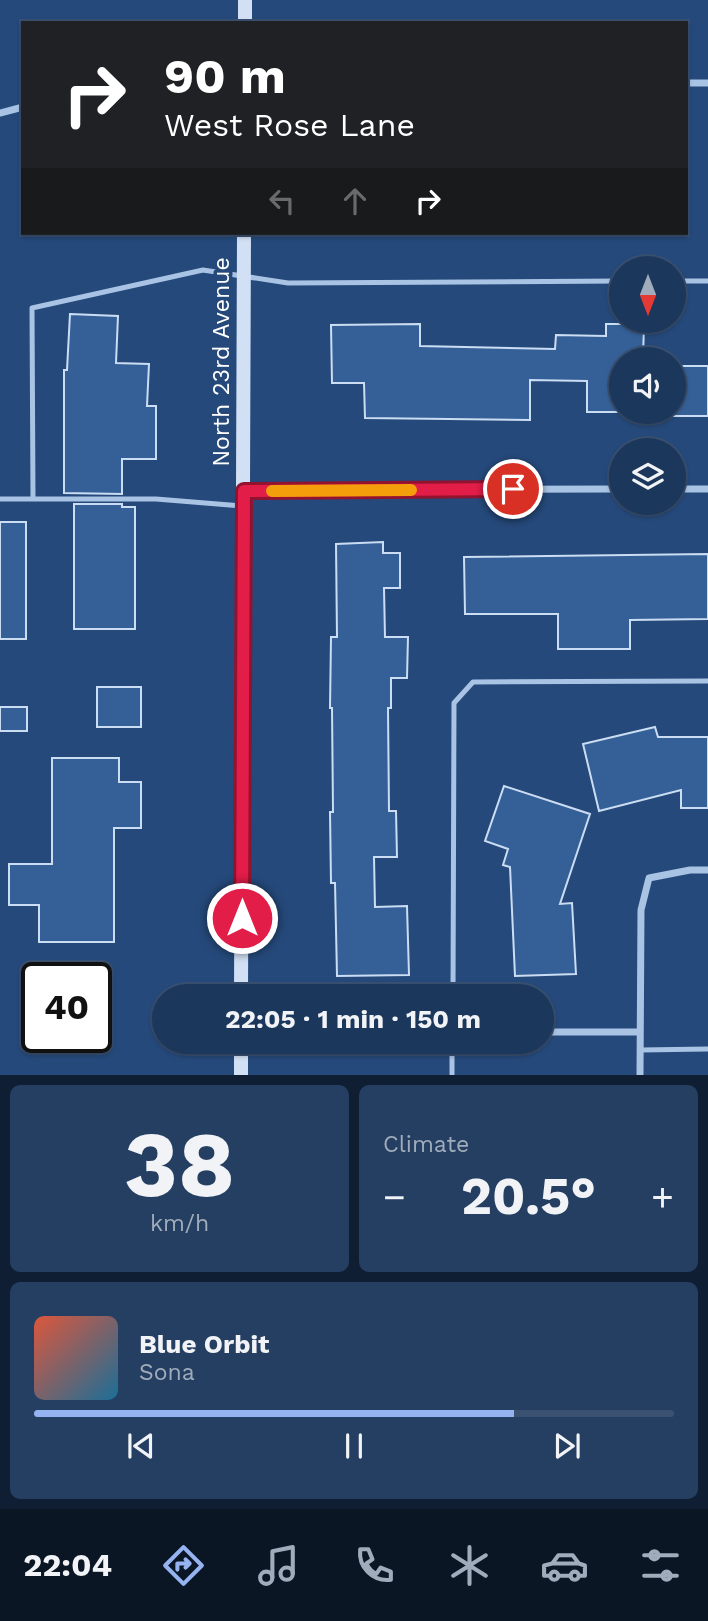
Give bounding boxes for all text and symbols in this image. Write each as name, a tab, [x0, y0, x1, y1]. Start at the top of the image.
text: 90 m	[164, 47, 286, 105]
icon: right	[49, 49, 140, 140]
text: West Rose Lane	[164, 106, 415, 144]
icon: left	[263, 182, 301, 220]
icon: ahead	[336, 182, 374, 220]
icon: right	[409, 182, 447, 220]
north arrow	[609, 256, 686, 332]
map controls	[609, 256, 686, 515]
street label: North 23rd Avenue	[208, 257, 235, 467]
button: sound	[609, 347, 686, 424]
button: layers	[609, 438, 686, 515]
pin	[483, 459, 543, 519]
icon: arrive	[494, 470, 532, 508]
position arrow	[205, 881, 279, 955]
speed limit sign: 40	[21, 962, 112, 1053]
text: 22:05 · 1 min · 150 m	[225, 1004, 481, 1034]
text: 38	[124, 1111, 235, 1218]
text: Climate	[383, 1131, 469, 1158]
text: 20.5°	[461, 1166, 596, 1227]
text: −	[383, 1175, 406, 1219]
text: +	[651, 1175, 674, 1219]
text: km/h	[150, 1210, 209, 1237]
text: Blue Orbit	[139, 1329, 269, 1359]
text: Sona	[139, 1359, 195, 1386]
icon: previous	[122, 1427, 160, 1465]
icon: pause	[335, 1427, 373, 1465]
icon: next	[548, 1427, 586, 1465]
icon: directions	[159, 1541, 208, 1590]
icon: music	[254, 1541, 303, 1590]
icon: phone	[350, 1541, 399, 1590]
icon: climate	[445, 1541, 494, 1590]
icon: car	[540, 1541, 589, 1590]
icon: filters	[636, 1541, 685, 1590]
text: 22:04	[23, 1546, 112, 1584]

